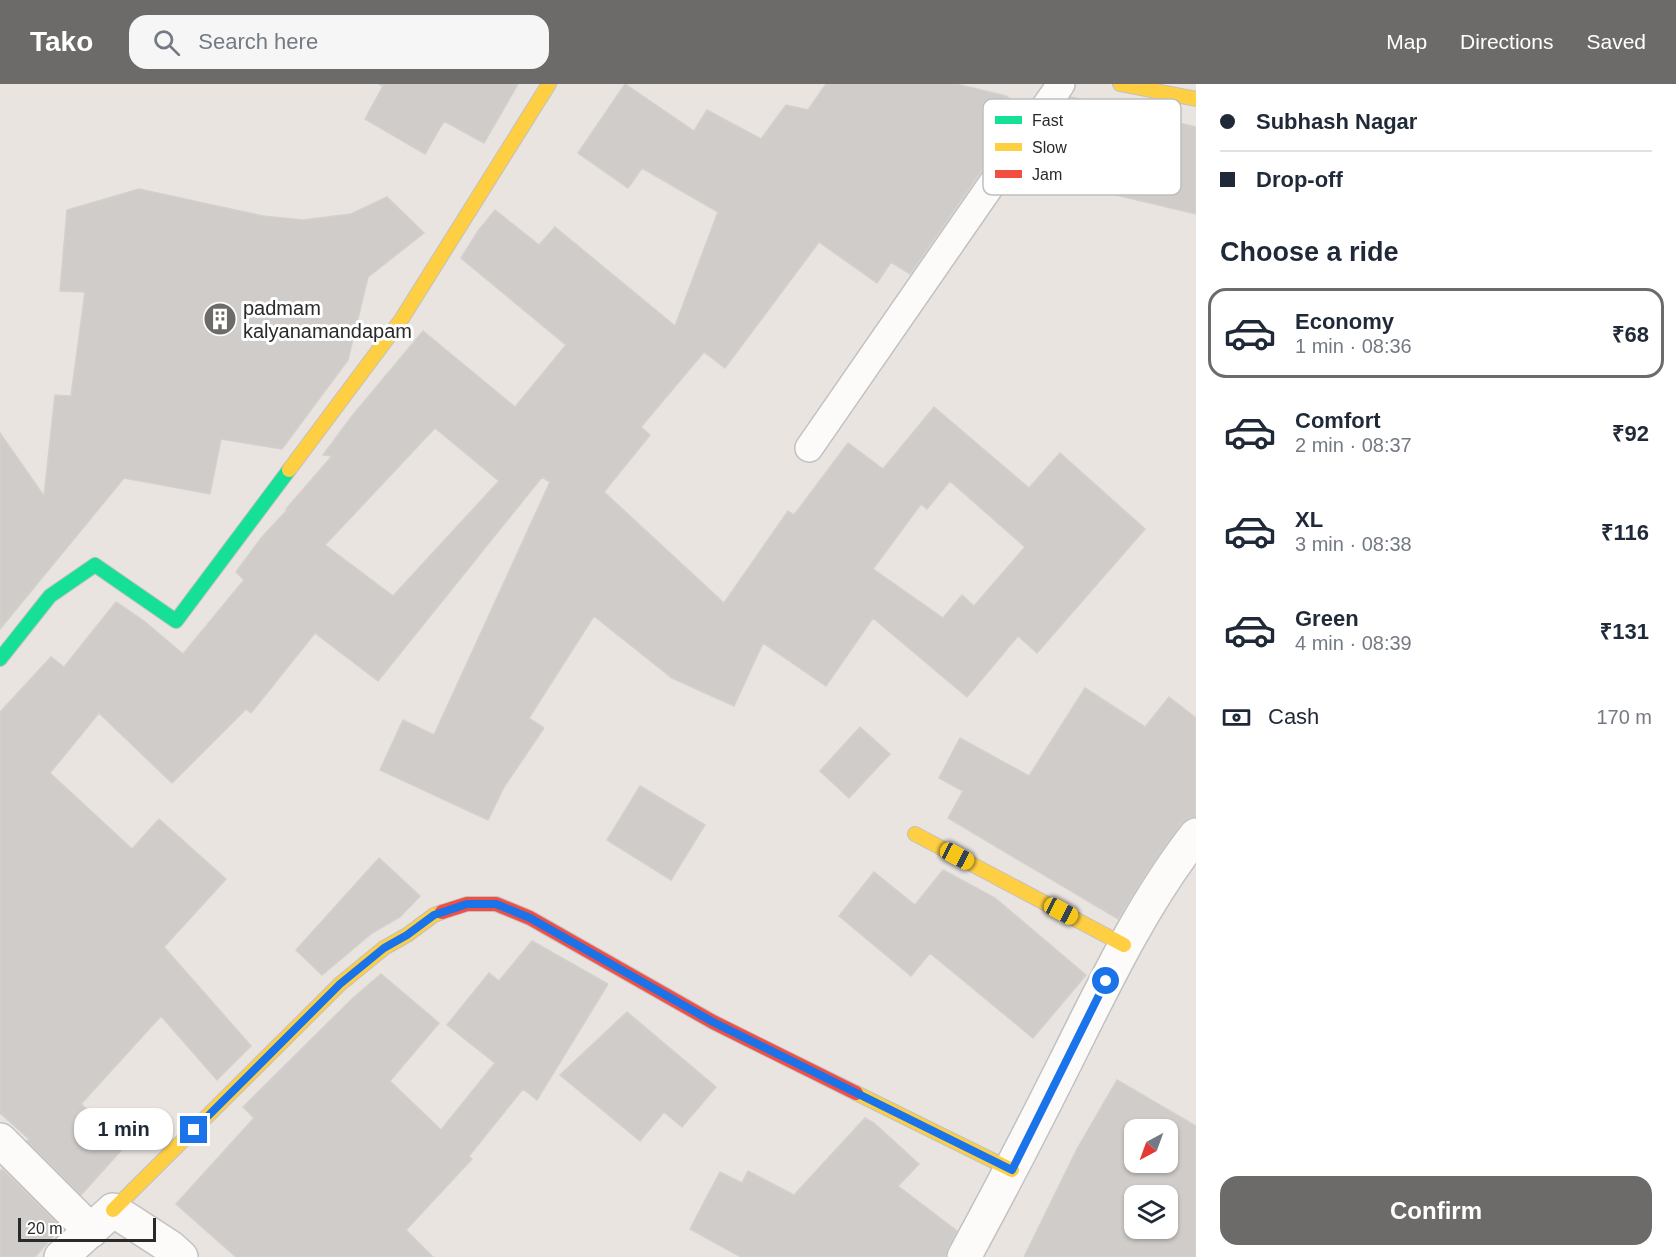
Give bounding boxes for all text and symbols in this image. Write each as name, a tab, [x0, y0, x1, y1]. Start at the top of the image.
search box	[129, 15, 549, 69]
text: Tako	[30, 26, 93, 57]
icon: search	[150, 26, 183, 59]
text: Search here	[198, 29, 318, 54]
text: Map	[1386, 30, 1427, 53]
text: Directions	[1460, 30, 1553, 53]
text: Saved	[1586, 30, 1646, 53]
legend	[983, 99, 1181, 195]
text: Subhash Nagar	[1256, 109, 1417, 134]
text: Fast	[1032, 112, 1064, 129]
text: Slow	[1032, 139, 1067, 156]
text: Jam	[1032, 166, 1062, 183]
text: Drop-off	[1256, 167, 1343, 192]
text: Choose a ride	[1220, 237, 1399, 267]
place label: padmam kalyanamandapam	[243, 297, 412, 342]
building icon: padmam kalyanamandapam	[202, 301, 238, 337]
icon: car	[1223, 306, 1277, 360]
text: Economy	[1295, 309, 1394, 334]
text: ₹68	[1612, 322, 1649, 347]
text: 1 min · 08:36	[1295, 335, 1412, 357]
icon: car	[1223, 405, 1277, 459]
text: Comfort	[1295, 408, 1381, 433]
text: ₹92	[1612, 421, 1649, 446]
text: 2 min · 08:37	[1295, 434, 1412, 456]
icon: car	[1223, 504, 1277, 558]
text: XL	[1295, 507, 1323, 532]
text: ₹116	[1601, 520, 1649, 545]
text: 3 min · 08:38	[1295, 533, 1412, 555]
icon: car	[1223, 603, 1277, 657]
text: Green	[1295, 606, 1359, 631]
text: ₹131	[1600, 619, 1649, 644]
text: 4 min · 08:39	[1295, 632, 1412, 654]
icon: cash	[1220, 701, 1253, 734]
text: Cash	[1268, 704, 1319, 729]
text: 170 m	[1596, 706, 1652, 728]
car	[937, 840, 977, 872]
car	[1041, 895, 1081, 927]
route start	[1092, 967, 1119, 994]
callout: 1 min	[74, 1109, 173, 1151]
route end	[180, 1116, 207, 1143]
text: 1 min	[97, 1118, 150, 1140]
north arrow	[1124, 1119, 1178, 1173]
map controls	[1124, 1119, 1178, 1239]
button: Confirm	[1220, 1176, 1652, 1245]
button: layers	[1124, 1185, 1178, 1239]
scale bar	[18, 1215, 156, 1242]
text: 20 m	[27, 1220, 63, 1237]

